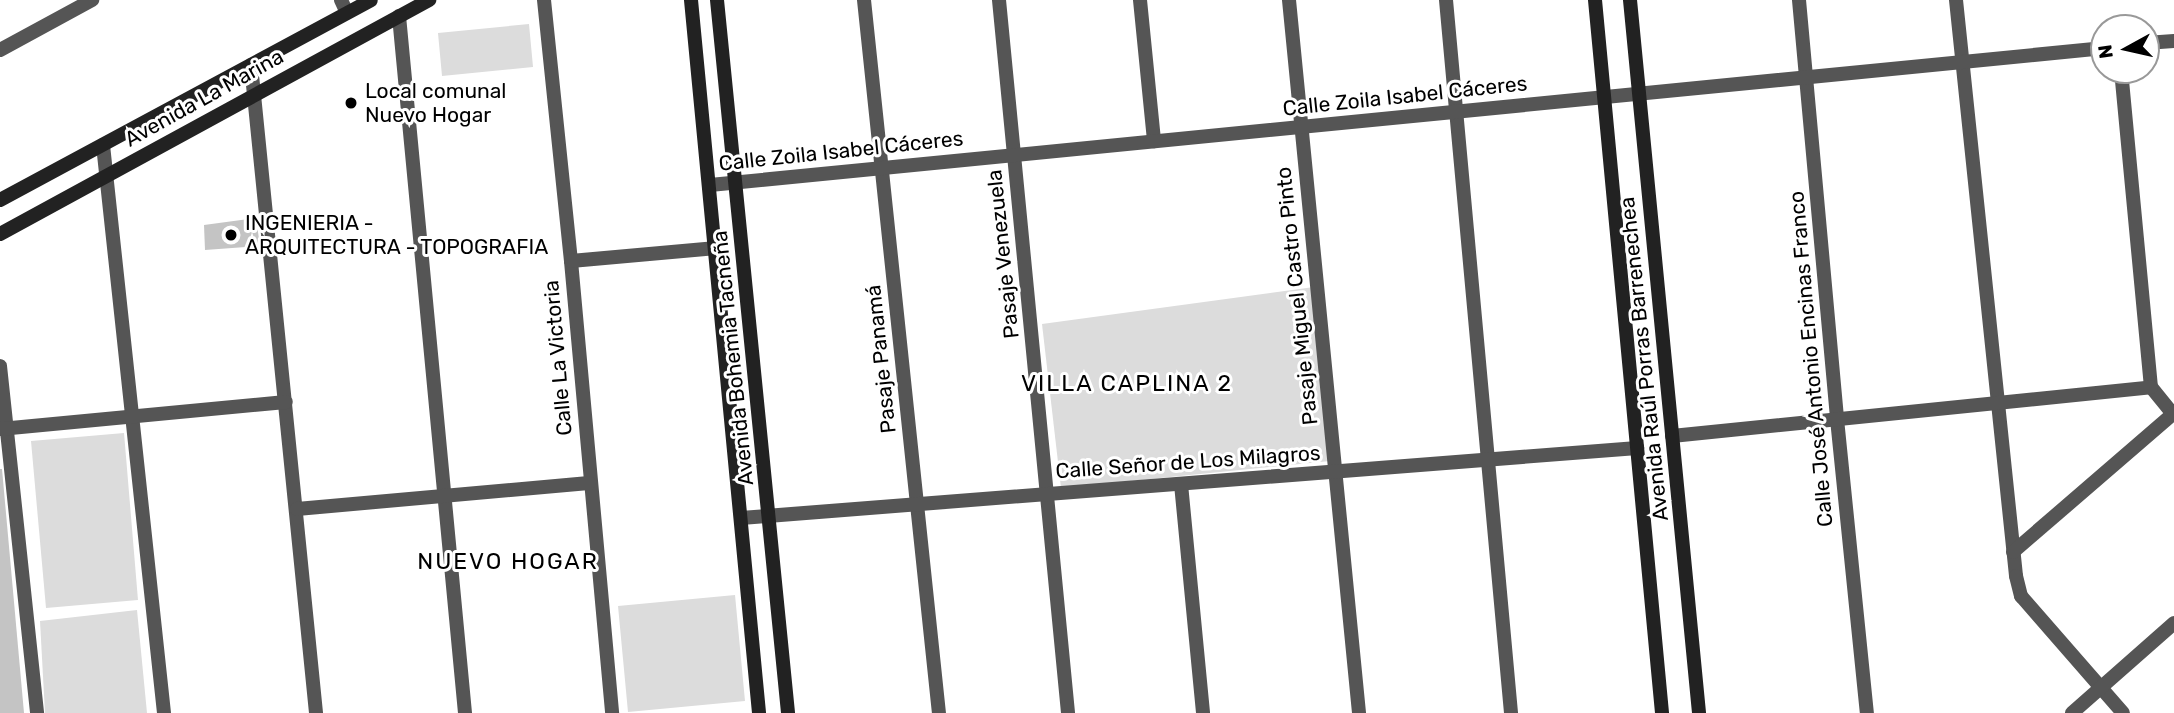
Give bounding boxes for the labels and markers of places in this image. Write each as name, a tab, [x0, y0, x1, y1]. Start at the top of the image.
place label: Local comunal Nuevo Hogar	[365, 78, 506, 128]
marker: Local comunal Nuevo Hogar	[343, 95, 359, 111]
place label: INGENIERIA - ARQUITECTURA - TOPOGRAFIA	[245, 210, 549, 260]
marker: INGENIERIA - ARQUITECTURA - TOPOGRAFIA	[223, 227, 239, 243]

